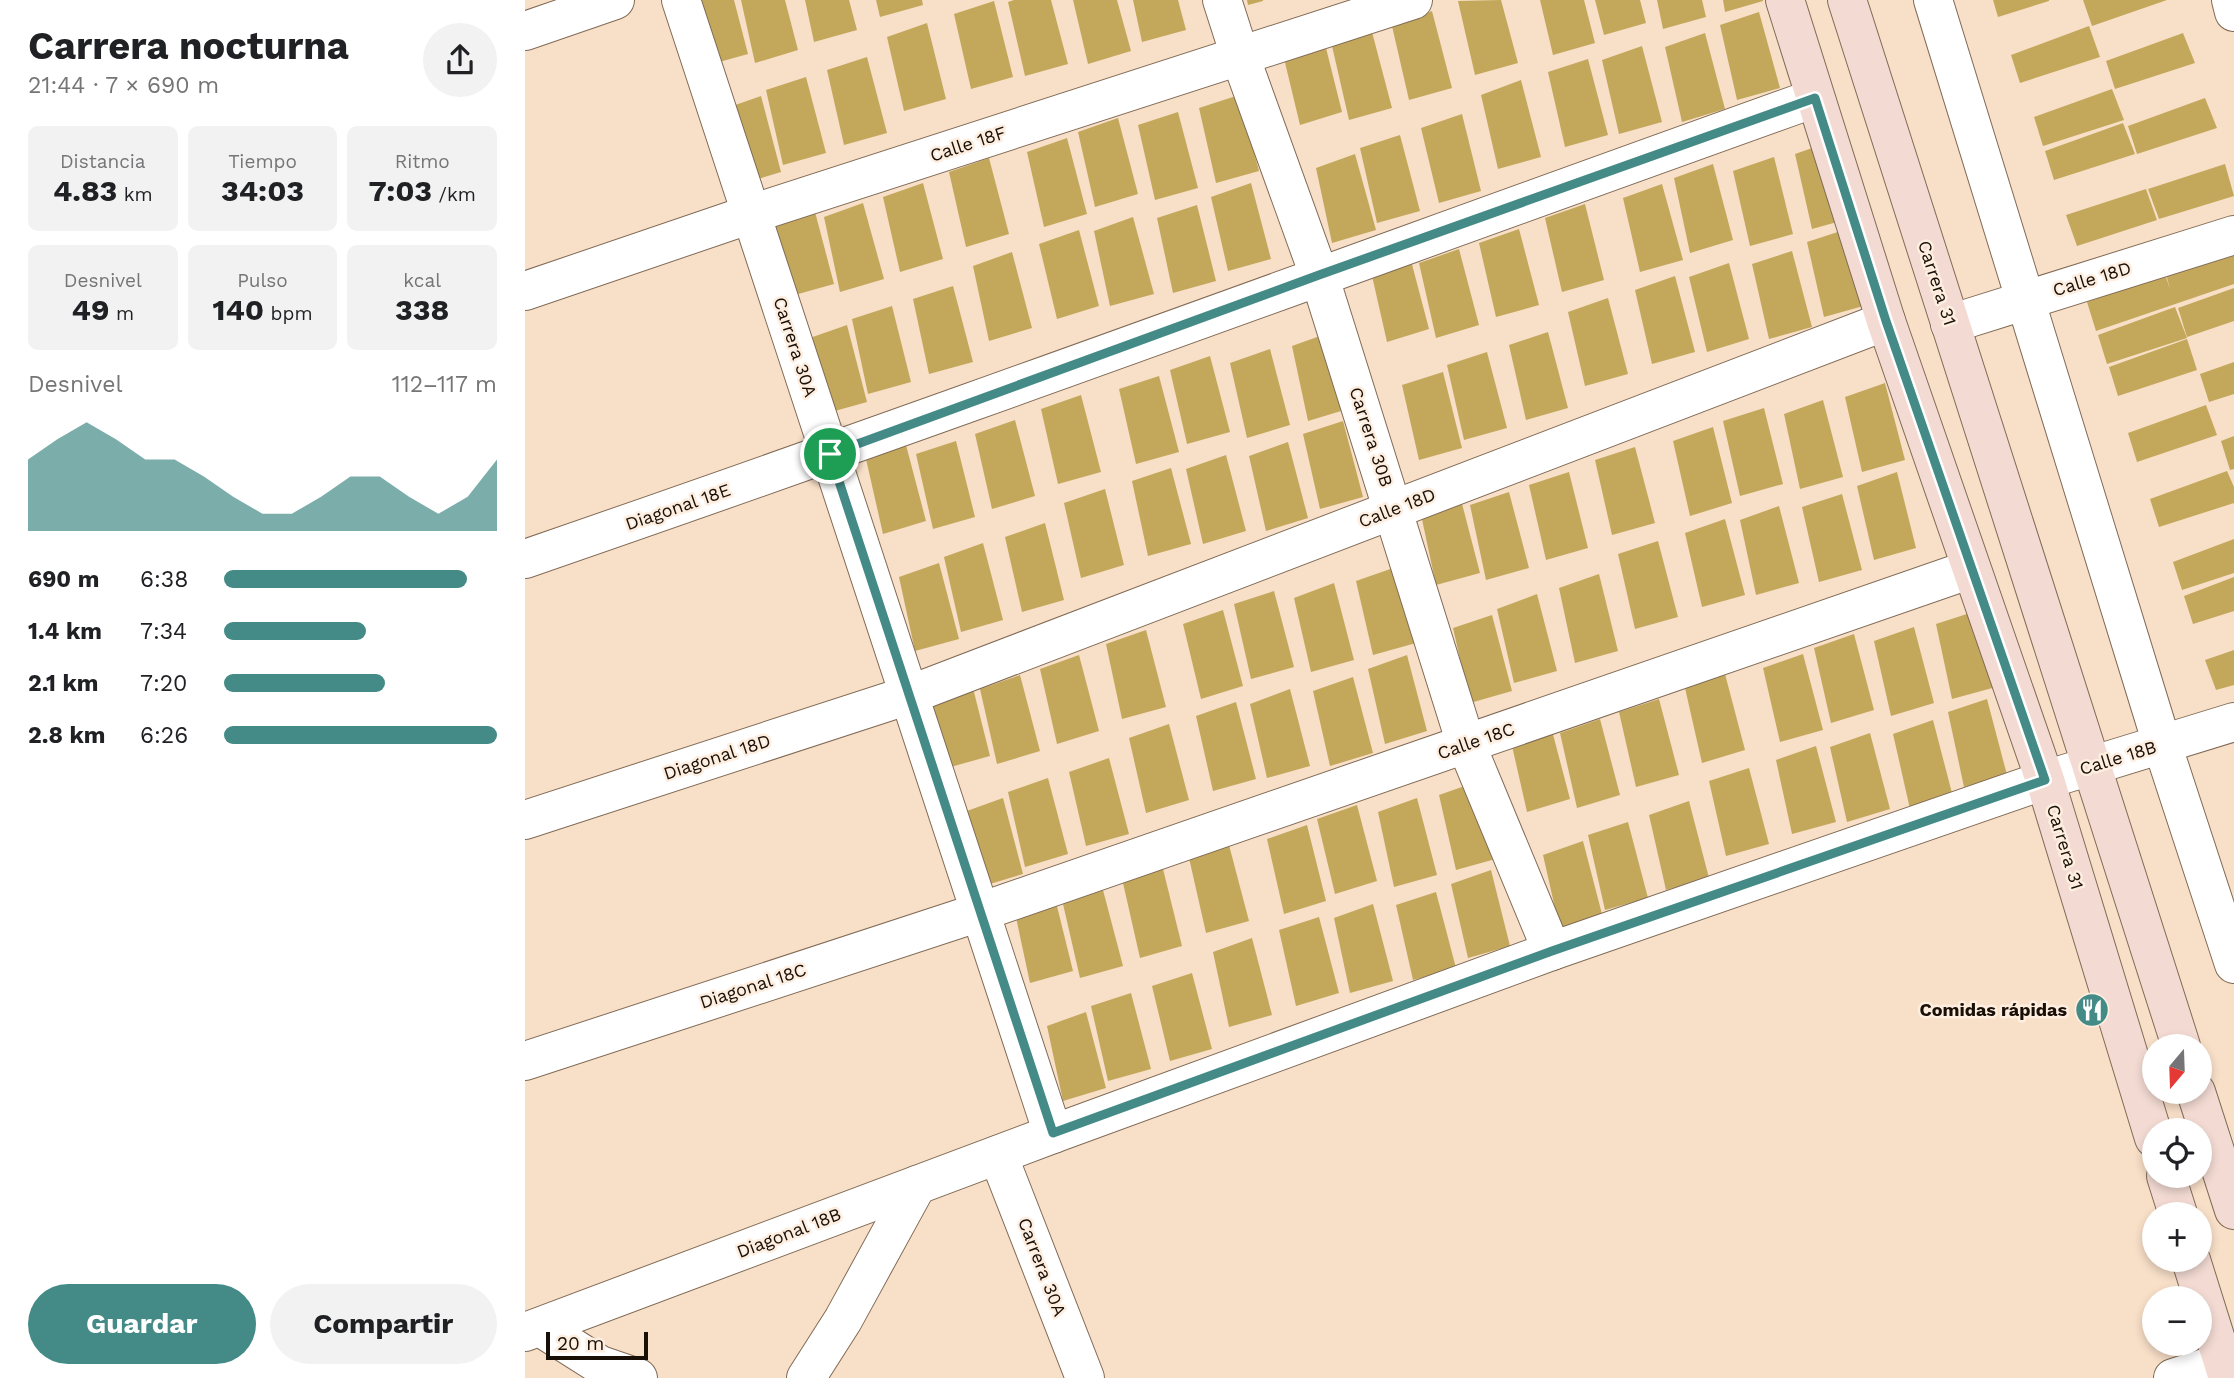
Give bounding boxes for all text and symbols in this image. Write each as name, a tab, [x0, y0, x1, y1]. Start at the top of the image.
button: share	[423, 23, 497, 97]
text: Carrera nocturna	[28, 24, 349, 68]
text: 21:44 · 7 × 690 m	[28, 72, 219, 99]
street label: Calle 18F	[927, 121, 1009, 166]
text: Distancia	[60, 150, 146, 173]
text: Tiempo	[228, 150, 297, 173]
text: Ritmo	[395, 150, 450, 173]
text: 4.83	[53, 173, 117, 208]
text: 34:03	[221, 173, 304, 208]
text: 7:03	[369, 173, 432, 208]
text: km	[117, 183, 153, 206]
text: /km	[432, 183, 476, 206]
street label: Carrera 31	[1914, 238, 1961, 328]
street label: Calle 18D	[2050, 257, 2134, 300]
text: Desnivel	[64, 269, 142, 292]
text: Pulso	[237, 269, 288, 292]
text: kcal	[403, 269, 441, 292]
text: 49	[72, 292, 109, 327]
text: 140	[212, 292, 264, 327]
text: 338	[395, 292, 449, 327]
street label: Carrera 30A	[769, 294, 822, 400]
text: m	[109, 302, 134, 325]
text: bpm	[264, 302, 313, 325]
text: Desnivel	[28, 371, 123, 398]
text: 112–117 m	[392, 371, 497, 398]
street label: Carrera 30B	[1345, 384, 1397, 489]
pin	[800, 424, 860, 484]
icon: arrive	[811, 435, 849, 473]
street label: Diagonal 18E	[622, 479, 733, 534]
street label: Calle 18D	[1355, 483, 1438, 532]
text: 690 m	[28, 566, 99, 593]
text: 6:38	[140, 566, 188, 593]
text: 1.4 km	[28, 618, 102, 645]
text: 7:34	[140, 618, 187, 645]
text: 2.1 km	[28, 670, 99, 697]
text: 7:20	[140, 670, 187, 697]
street label: Calle 18C	[1435, 718, 1517, 764]
text: 2.8 km	[28, 722, 105, 749]
text: 6:26	[140, 722, 188, 749]
street label: Diagonal 18D	[661, 729, 773, 784]
street label: Calle 18B	[2077, 736, 2159, 779]
street label: Carrera 31	[2043, 802, 2088, 892]
street label: Diagonal 18C	[697, 958, 809, 1013]
restaurant icon: Comidas rápidas	[2073, 991, 2111, 1029]
place label: Comidas rápidas	[1919, 999, 2067, 1020]
north arrow	[2142, 1034, 2212, 1104]
map controls	[2142, 1034, 2212, 1356]
button: locate	[2142, 1118, 2212, 1188]
button: +	[2142, 1202, 2212, 1272]
street label: Diagonal 18B	[734, 1203, 844, 1262]
street label: Carrera 30A	[1014, 1215, 1071, 1319]
button: Guardar	[28, 1284, 256, 1364]
button: Compartir	[270, 1284, 497, 1364]
button: −	[2142, 1286, 2212, 1356]
scale bar	[546, 1329, 647, 1361]
text: 20 m	[557, 1332, 604, 1355]

